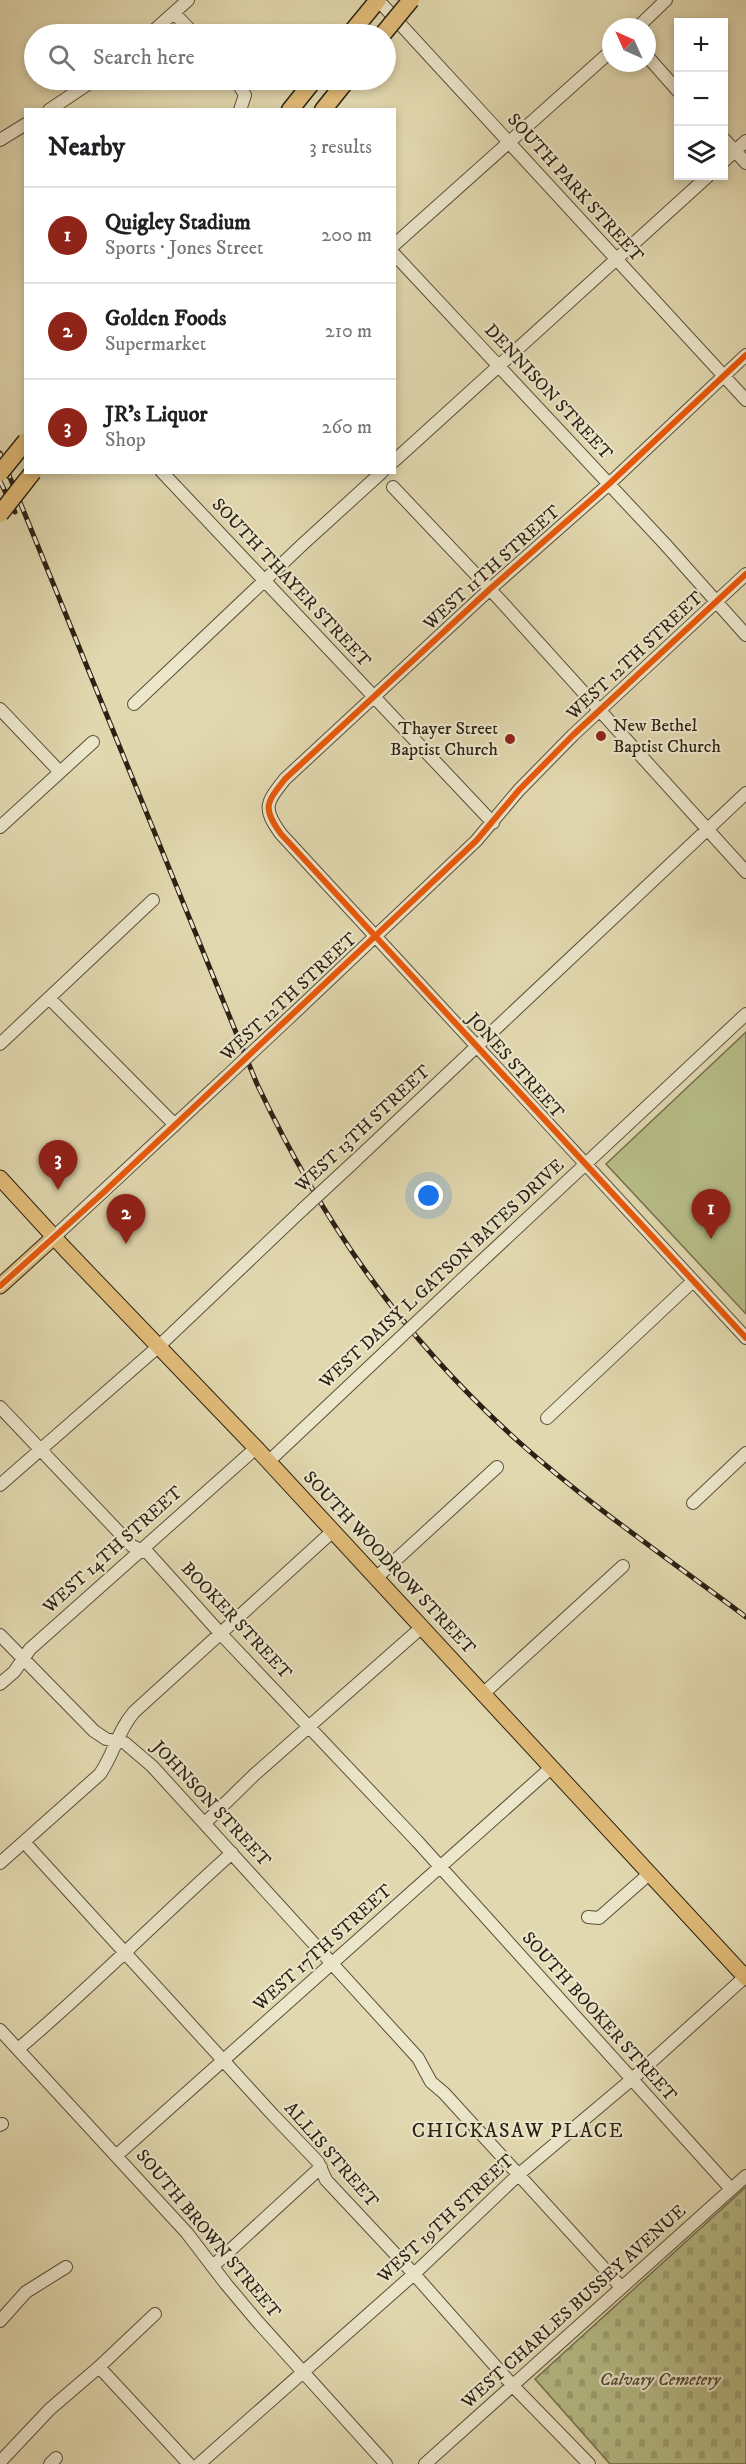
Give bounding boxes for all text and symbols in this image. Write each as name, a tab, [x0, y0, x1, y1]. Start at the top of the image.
north arrow	[602, 18, 656, 72]
map controls	[674, 18, 728, 180]
button: +	[674, 18, 728, 72]
search box	[24, 24, 396, 90]
icon: search	[45, 41, 78, 74]
text: Search here	[93, 44, 195, 71]
button: −	[674, 72, 728, 126]
street label: SOUTH PARK STREET	[502, 109, 648, 267]
button: layers	[674, 126, 728, 180]
text: Nearby	[48, 131, 125, 164]
text: 3 results	[309, 135, 372, 160]
text: Quigley Stadium	[105, 209, 251, 236]
text: 1	[64, 223, 71, 248]
text: 200 m	[321, 223, 372, 248]
text: Sports · Jones Street	[105, 236, 263, 261]
text: Golden Foods	[105, 305, 226, 332]
text: 2	[63, 319, 72, 344]
text: 210 m	[325, 319, 372, 344]
street label: DENNISON STREET	[479, 320, 617, 465]
text: Supermarket	[105, 332, 206, 357]
text: JR's Liquor	[105, 401, 207, 428]
text: 3	[64, 415, 71, 440]
text: 260 m	[322, 415, 372, 440]
text: Shop	[105, 428, 146, 453]
street label: SOUTH THAYER STREET	[207, 494, 375, 672]
street label: WEST 11TH STREET	[418, 501, 565, 636]
street label: WEST 12TH STREET	[562, 587, 708, 726]
place label: New Bethel Baptist Church	[613, 715, 721, 758]
place label: Thayer Street Baptist Church	[390, 718, 499, 761]
marker: New Bethel Baptist Church	[594, 729, 608, 743]
marker: Thayer Street Baptist Church	[503, 732, 517, 746]
street label: WEST 12TH STREET	[216, 928, 362, 1067]
street label: JONES STREET	[460, 1007, 568, 1124]
street label: WEST 13TH STREET	[290, 1061, 435, 1198]
pin: 3	[38, 1140, 78, 1190]
street label: WEST DAISY L GATSON BATES DRIVE	[314, 1155, 569, 1394]
your location	[414, 1181, 443, 1210]
pin: 1	[692, 1190, 730, 1239]
pin: 2	[106, 1194, 146, 1244]
street label: SOUTH WOODROW STREET	[298, 1467, 480, 1659]
street label: WEST 14TH STREET	[38, 1481, 187, 1619]
street label: BOOKER STREET	[176, 1558, 296, 1684]
street label: JOHNSON STREET	[146, 1735, 275, 1872]
street label: WEST 17TH STREET	[248, 1880, 397, 2017]
street label: SOUTH BOOKER STREET	[517, 1928, 681, 2107]
street label: ALLIS STREET	[279, 2098, 383, 2212]
district label: CHICKASAW PLACE	[412, 2119, 624, 2144]
street label: SOUTH BROWN STREET	[131, 2145, 285, 2323]
street label: WEST 19TH STREET	[372, 2150, 519, 2289]
street label: WEST CHARLES BUSSEY AVENUE	[457, 2200, 691, 2414]
park label: Calvary Cemetery	[600, 2369, 721, 2391]

